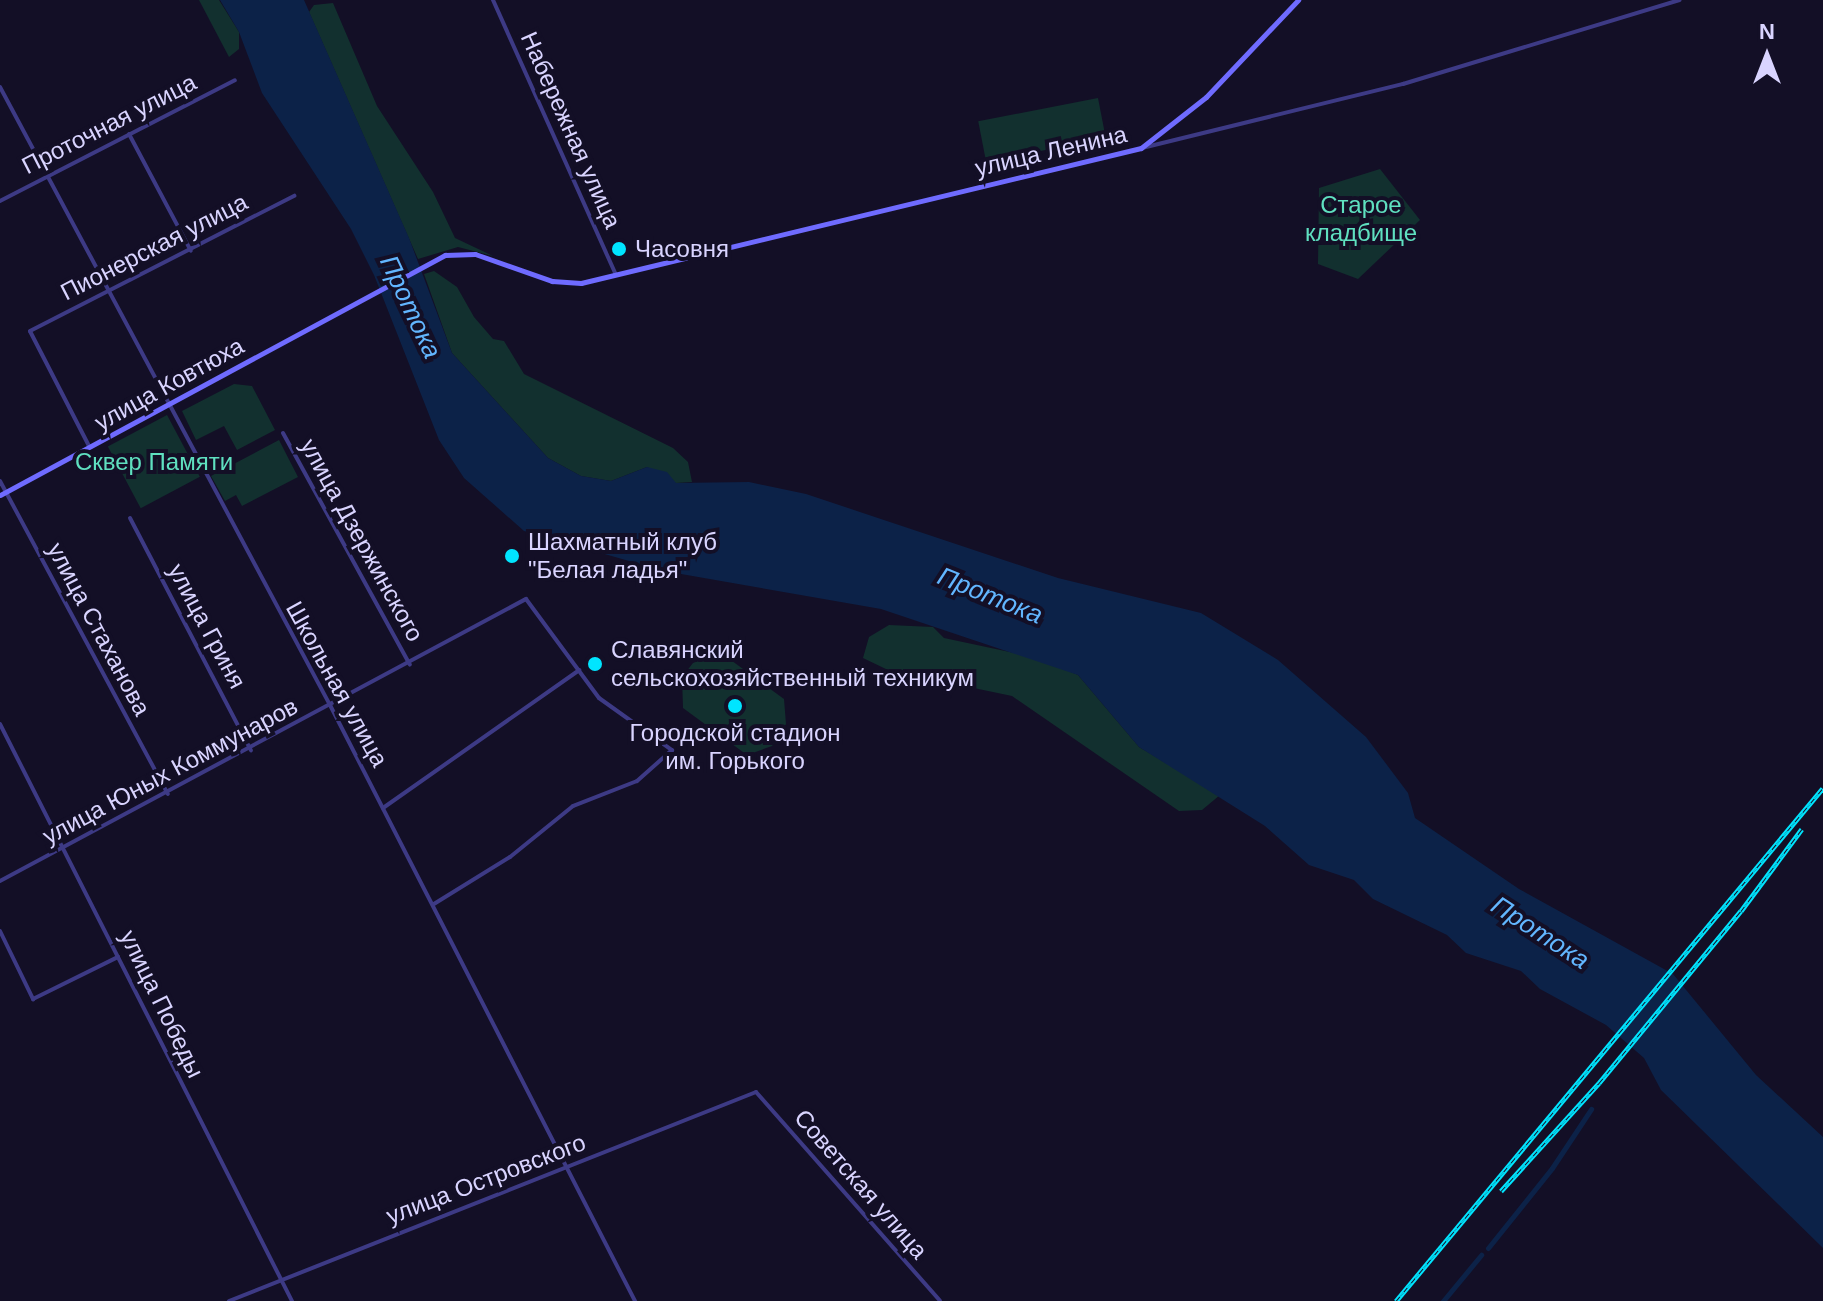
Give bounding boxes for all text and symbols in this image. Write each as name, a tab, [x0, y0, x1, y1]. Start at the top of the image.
north arrow	[1727, 16, 1807, 96]
text: N	[1759, 19, 1775, 44]
street label: Набережная улица	[515, 27, 627, 233]
street label: Проточная улица	[17, 68, 201, 180]
street label: улица Ленина	[972, 120, 1130, 182]
street label: Пионерская улица	[56, 187, 252, 307]
park label: Старое кладбище	[1305, 191, 1417, 247]
place label: Часовня	[635, 235, 729, 263]
marker: Часовня	[610, 240, 628, 258]
water label: Протока	[373, 250, 447, 364]
street label: улица Ковтюха	[89, 331, 249, 437]
street label: улица Дзержинского	[294, 434, 430, 646]
park label: Сквер Памяти	[75, 448, 233, 476]
place label: Шахматный клуб "Белая ладья"	[528, 528, 717, 584]
street label: улица Стаханова	[41, 538, 157, 720]
marker: Шахматный клуб "Белая ладья"	[503, 547, 521, 565]
street label: улица Гриня	[162, 559, 252, 693]
water label: Протока	[933, 561, 1047, 631]
street label: Школьная улица	[280, 596, 394, 772]
place label: Славянский сельскохозяйственный техникум	[611, 636, 974, 692]
marker: Славянский сельскохозяйственный техникум	[586, 655, 604, 673]
street label: улица Юных Коммунаров	[38, 691, 302, 851]
marker: Городской cтадион им. Горького	[726, 697, 744, 715]
place label: Городской cтадион им. Горького	[629, 719, 841, 775]
water label: Протока	[1485, 890, 1595, 976]
street label: улица Победы	[114, 925, 210, 1083]
street label: Советская улица	[788, 1103, 934, 1265]
street label: улица Островского	[382, 1128, 590, 1230]

